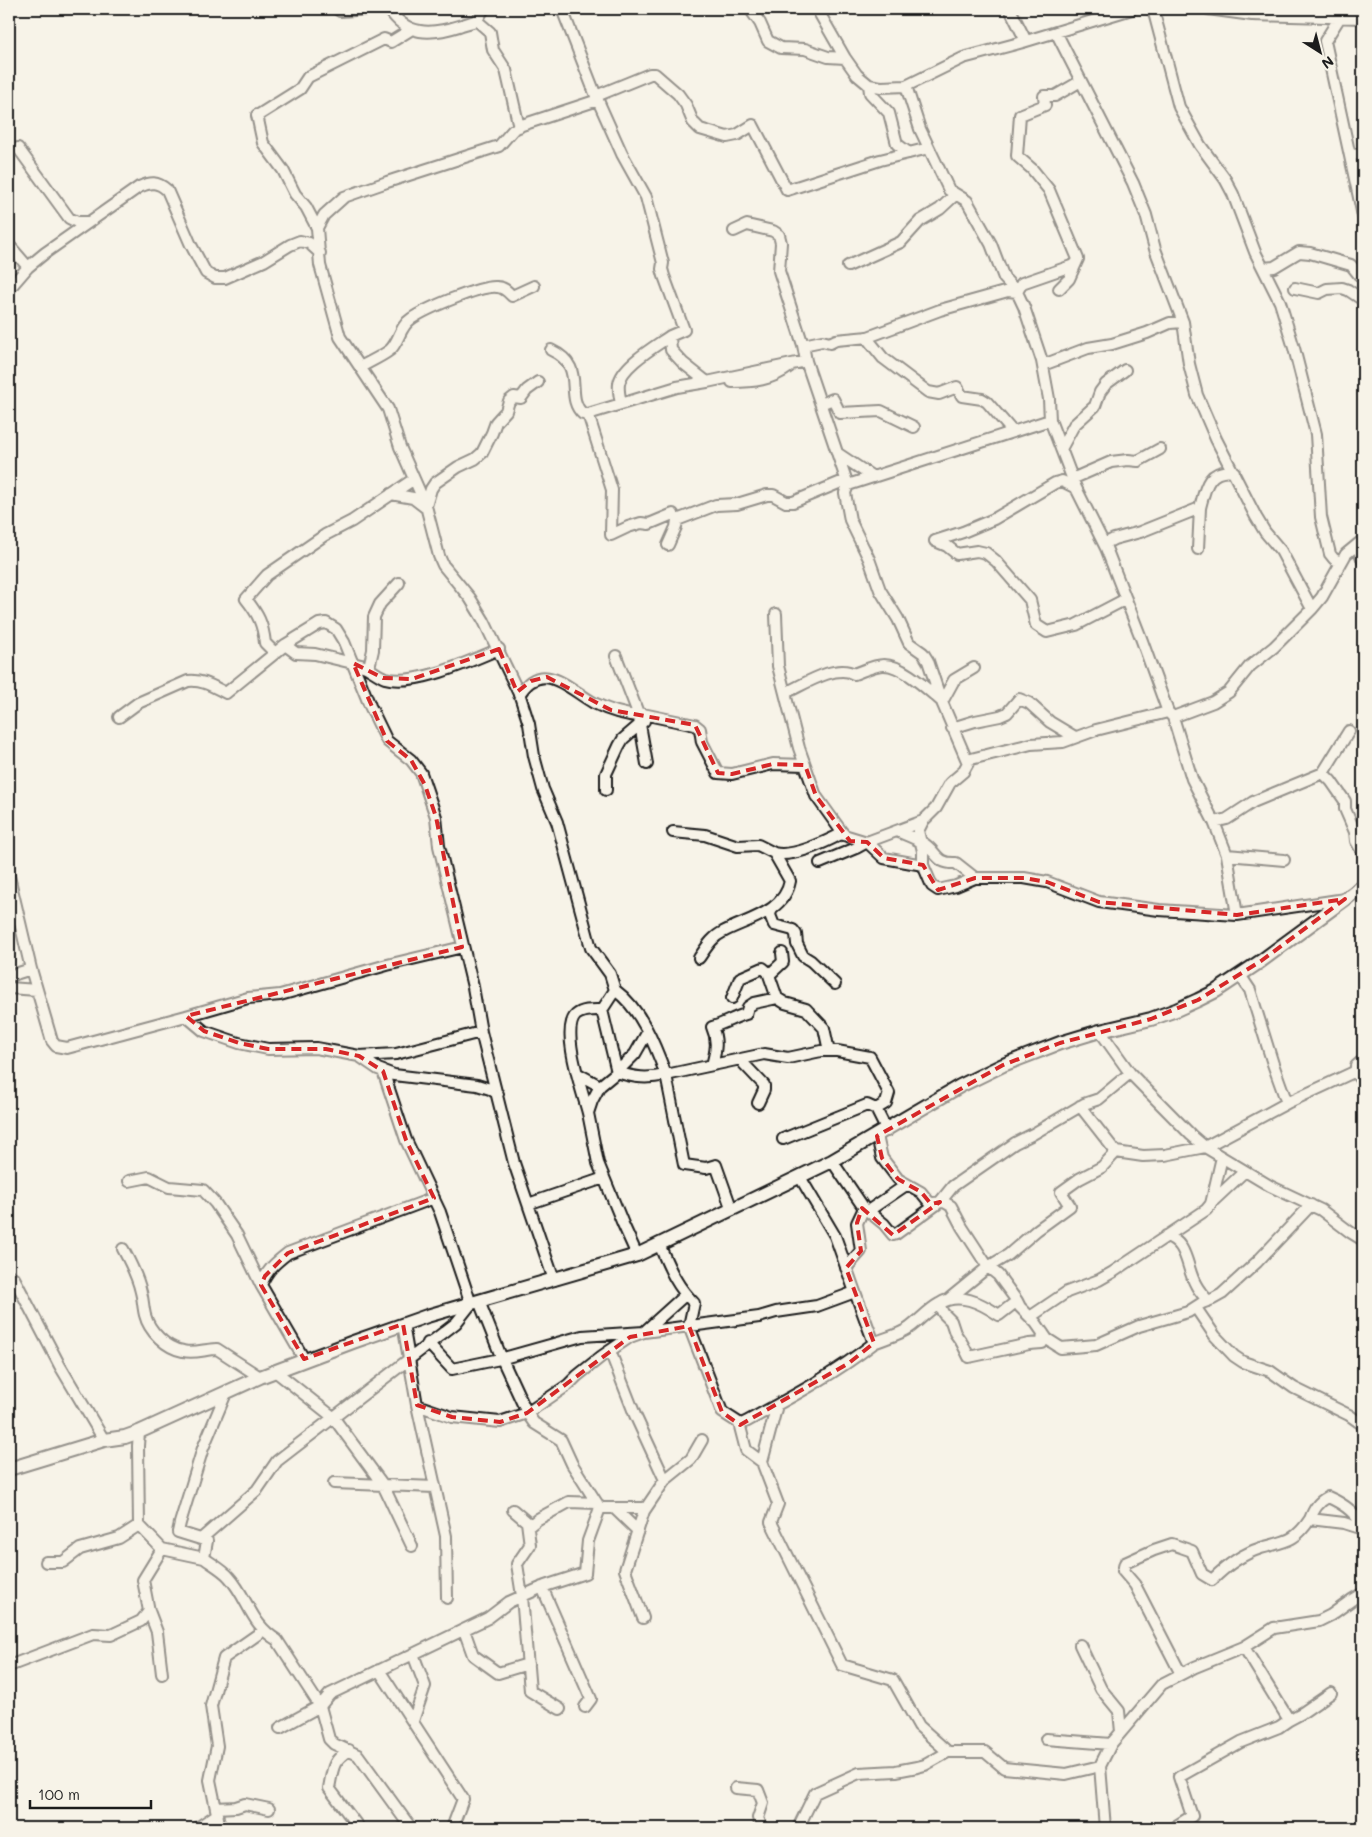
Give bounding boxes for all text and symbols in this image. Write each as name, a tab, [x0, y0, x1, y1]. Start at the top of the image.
north arrow	[1294, 28, 1344, 78]
text: N	[1318, 52, 1338, 74]
scale bar	[30, 1777, 151, 1809]
text: 100 m	[38, 1784, 80, 1804]

